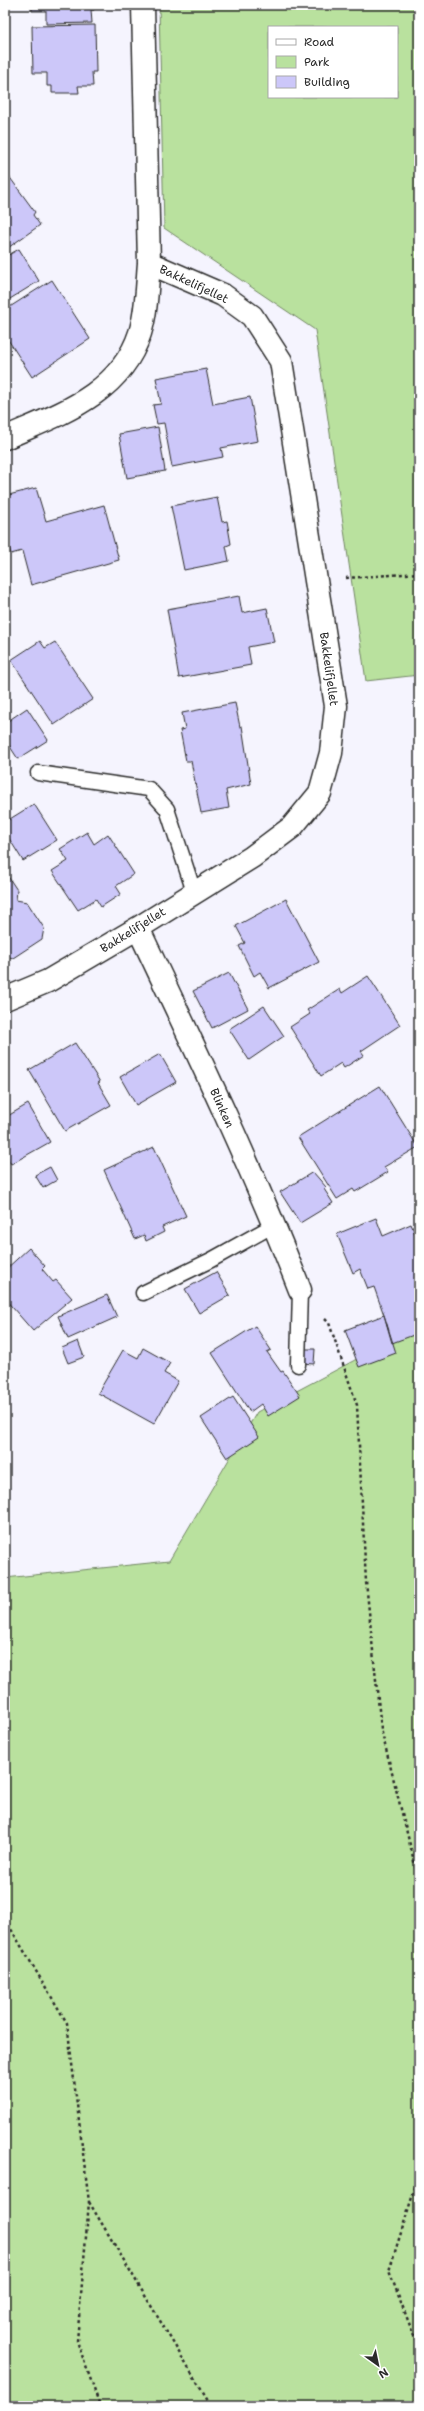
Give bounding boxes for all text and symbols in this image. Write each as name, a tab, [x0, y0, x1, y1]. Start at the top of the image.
legend	[268, 26, 398, 98]
text: Road	[304, 34, 335, 50]
text: Park	[304, 54, 330, 70]
text: Building	[304, 74, 350, 90]
street label: Bakkelifjellet	[157, 261, 231, 307]
street label: Bakkelifjellet	[316, 631, 342, 707]
street label: Bakkelifjellet	[97, 903, 169, 957]
street label: Blinken	[206, 1086, 238, 1130]
north arrow	[358, 2345, 398, 2385]
text: N	[375, 2364, 391, 2382]

